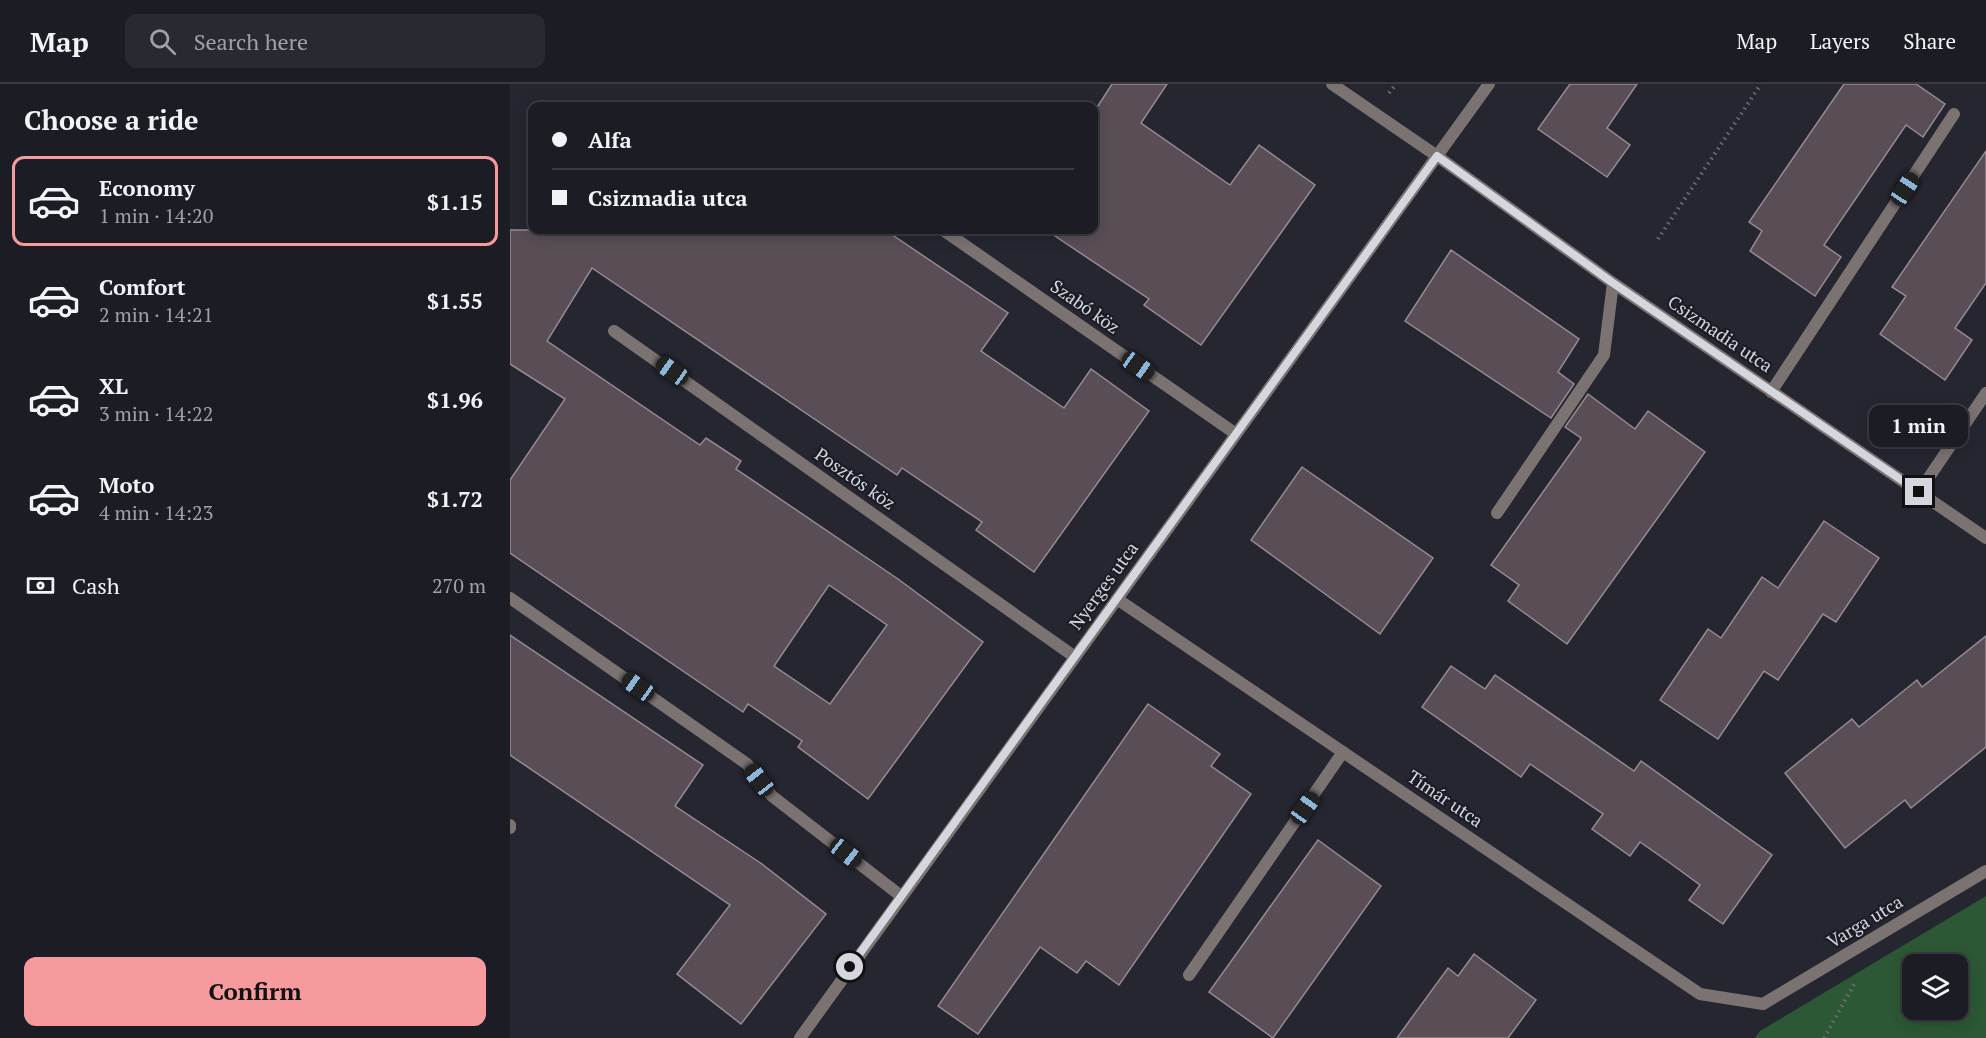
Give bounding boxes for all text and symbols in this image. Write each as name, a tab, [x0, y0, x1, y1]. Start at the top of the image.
search box	[125, 14, 545, 68]
text: Map	[30, 23, 89, 60]
icon: search	[146, 25, 179, 58]
text: Search here	[194, 27, 308, 56]
text: Map	[1736, 27, 1777, 55]
text: Layers	[1810, 27, 1870, 55]
text: Share	[1903, 27, 1956, 55]
text: Choose a ride	[24, 102, 199, 138]
text: Alfa	[588, 125, 632, 154]
car	[1888, 169, 1922, 209]
text: Economy	[99, 173, 195, 202]
icon: car	[27, 174, 81, 228]
text: Csizmadia utca	[588, 183, 748, 212]
text: $1.15	[427, 187, 483, 216]
text: 1 min · 14:20	[99, 202, 213, 229]
text: Comfort	[99, 272, 185, 301]
icon: car	[27, 273, 81, 327]
street label: Szabó köz	[1046, 274, 1125, 339]
text: $1.55	[427, 286, 483, 315]
street label: Csizmadia utca	[1663, 289, 1778, 377]
text: 2 min · 14:21	[99, 301, 213, 328]
car	[1118, 348, 1158, 384]
car	[652, 353, 692, 389]
text: XL	[99, 371, 128, 400]
icon: car	[27, 372, 81, 426]
text: $1.96	[427, 385, 483, 414]
text: 3 min · 14:22	[99, 400, 213, 427]
callout: 1 min	[1870, 405, 1968, 447]
text: 1 min	[1891, 412, 1946, 439]
street label: Posztós köz	[811, 442, 901, 515]
text: Moto	[99, 470, 154, 499]
icon: car	[27, 471, 81, 525]
route end	[1905, 478, 1932, 505]
text: $1.72	[427, 484, 483, 513]
text: 4 min · 14:23	[99, 499, 213, 526]
street label: Nyerges utca	[1063, 537, 1143, 634]
icon: cash	[24, 569, 57, 602]
text: Cash	[72, 571, 120, 600]
text: 270 m	[432, 572, 486, 599]
car	[618, 669, 658, 705]
car	[741, 760, 777, 800]
street label: Tímár utca	[1403, 764, 1488, 832]
car	[1287, 788, 1323, 828]
car	[826, 835, 866, 871]
street label: Varga utca	[1822, 889, 1907, 953]
route start	[836, 953, 863, 980]
map controls	[1902, 954, 1968, 1020]
button: layers	[1902, 954, 1968, 1020]
button: Confirm	[24, 957, 486, 1026]

